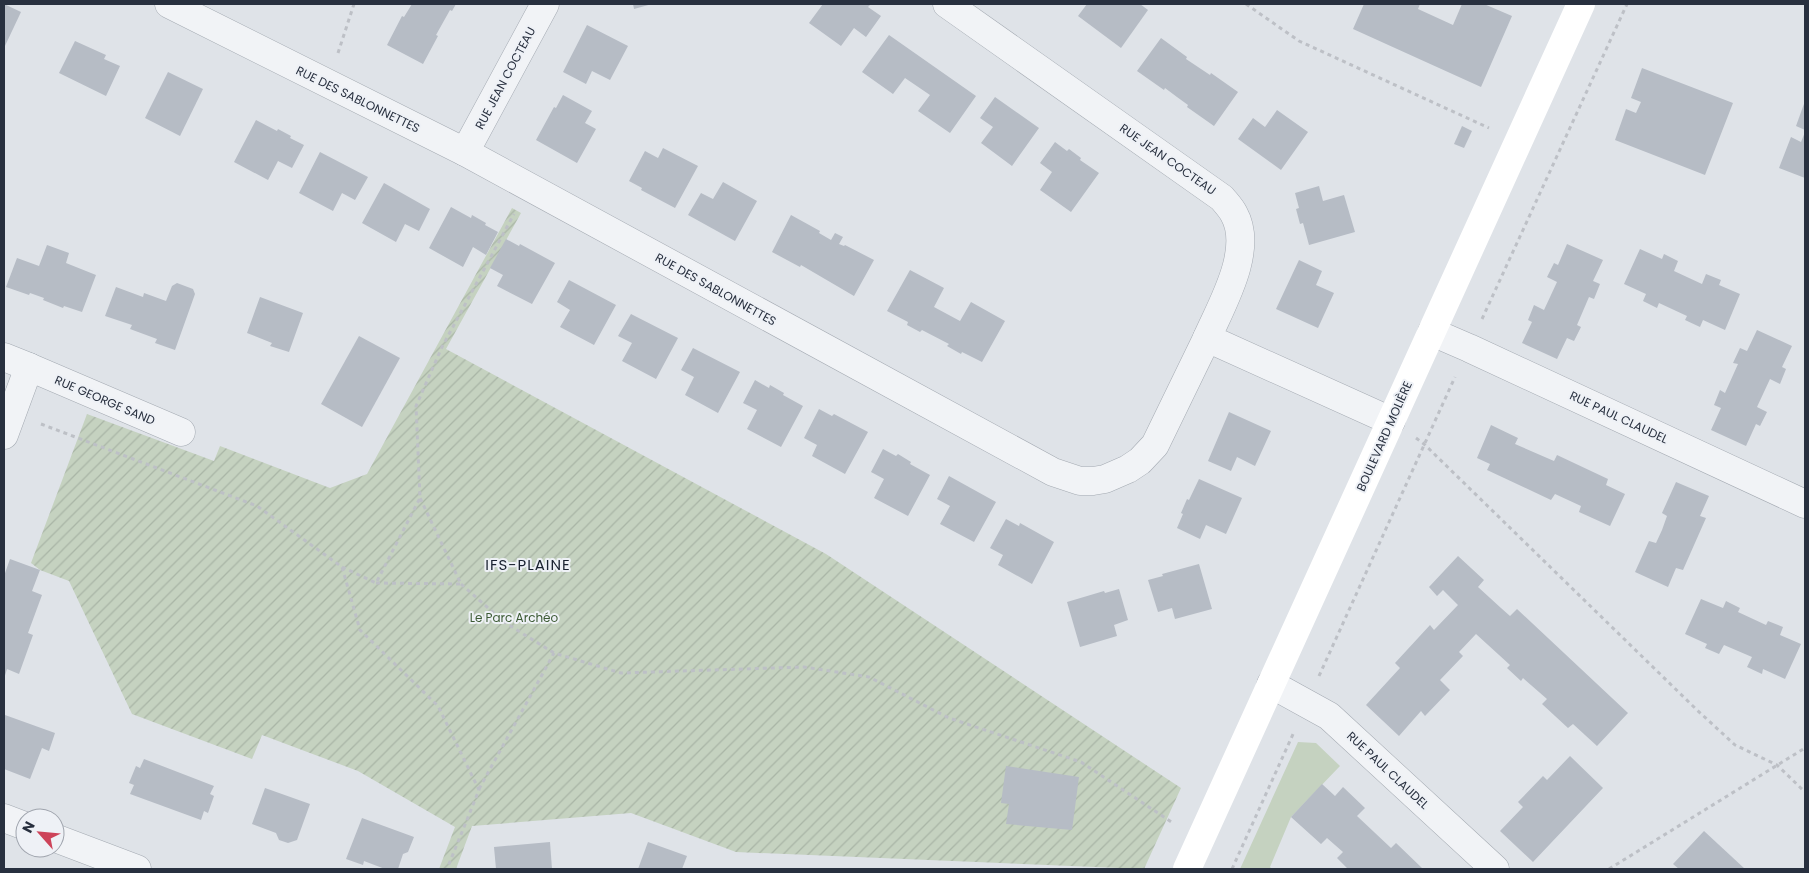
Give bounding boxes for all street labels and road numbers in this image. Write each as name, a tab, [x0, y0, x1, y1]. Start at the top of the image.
street label: RUE JEAN COCTEAU	[471, 24, 539, 132]
street label: RUE DES SABLONNETTES	[293, 62, 423, 136]
street label: RUE JEAN COCTEAU	[1117, 119, 1219, 199]
street label: RUE DES SABLONNETTES	[652, 249, 780, 329]
street label: RUE GEORGE SAND	[52, 371, 158, 429]
street label: BOULEVARD MOLIÈRE	[1352, 378, 1416, 494]
street label: RUE PAUL CLAUDEL	[1567, 387, 1671, 447]
street label: RUE PAUL CLAUDEL	[1343, 727, 1433, 813]

